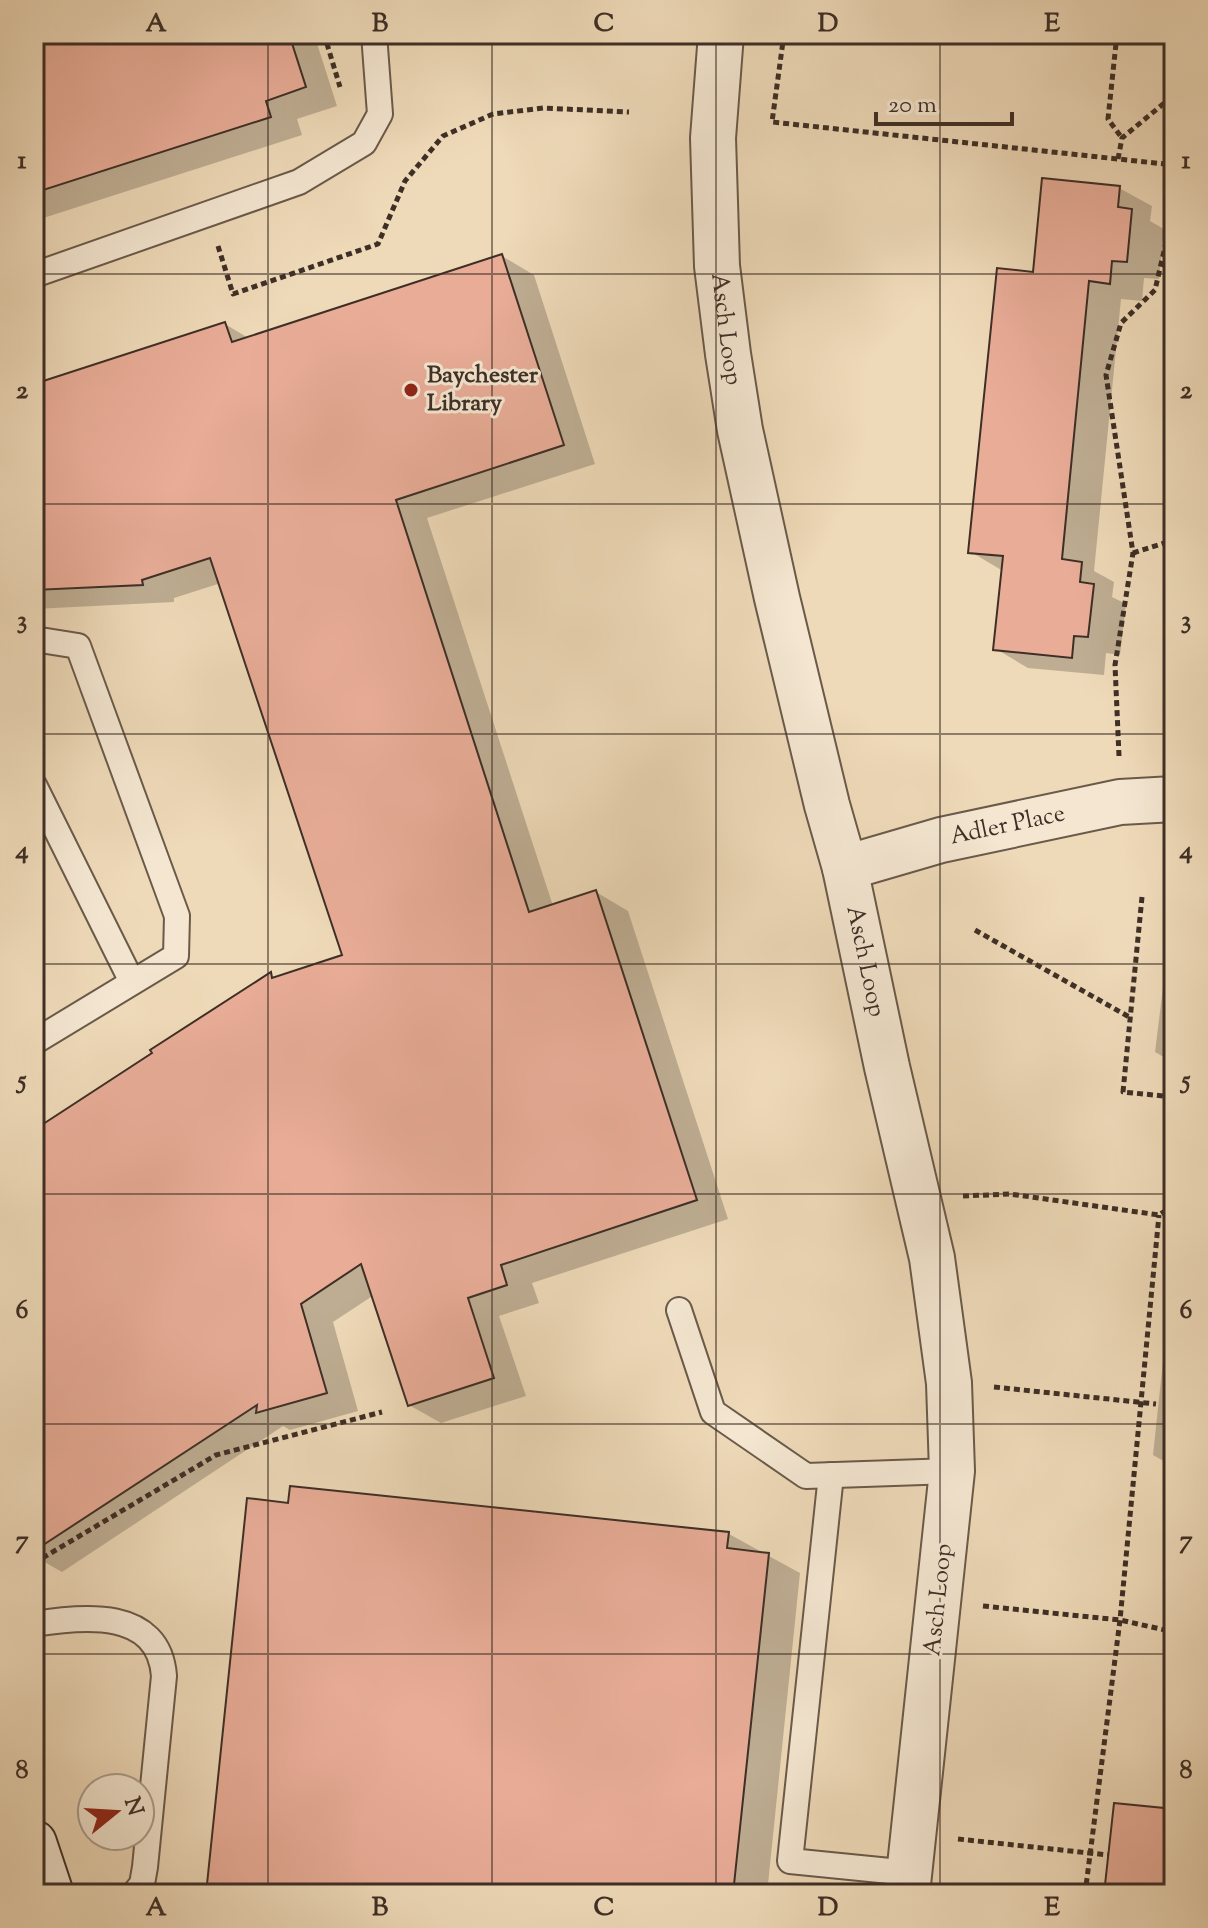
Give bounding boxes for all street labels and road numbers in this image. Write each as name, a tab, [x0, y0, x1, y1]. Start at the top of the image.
street label: Asch Loop	[701, 271, 750, 388]
street label: Adler Place	[947, 797, 1068, 855]
street label: Asch Loop	[836, 903, 893, 1020]
street label: Asch Loop	[916, 1542, 962, 1658]

